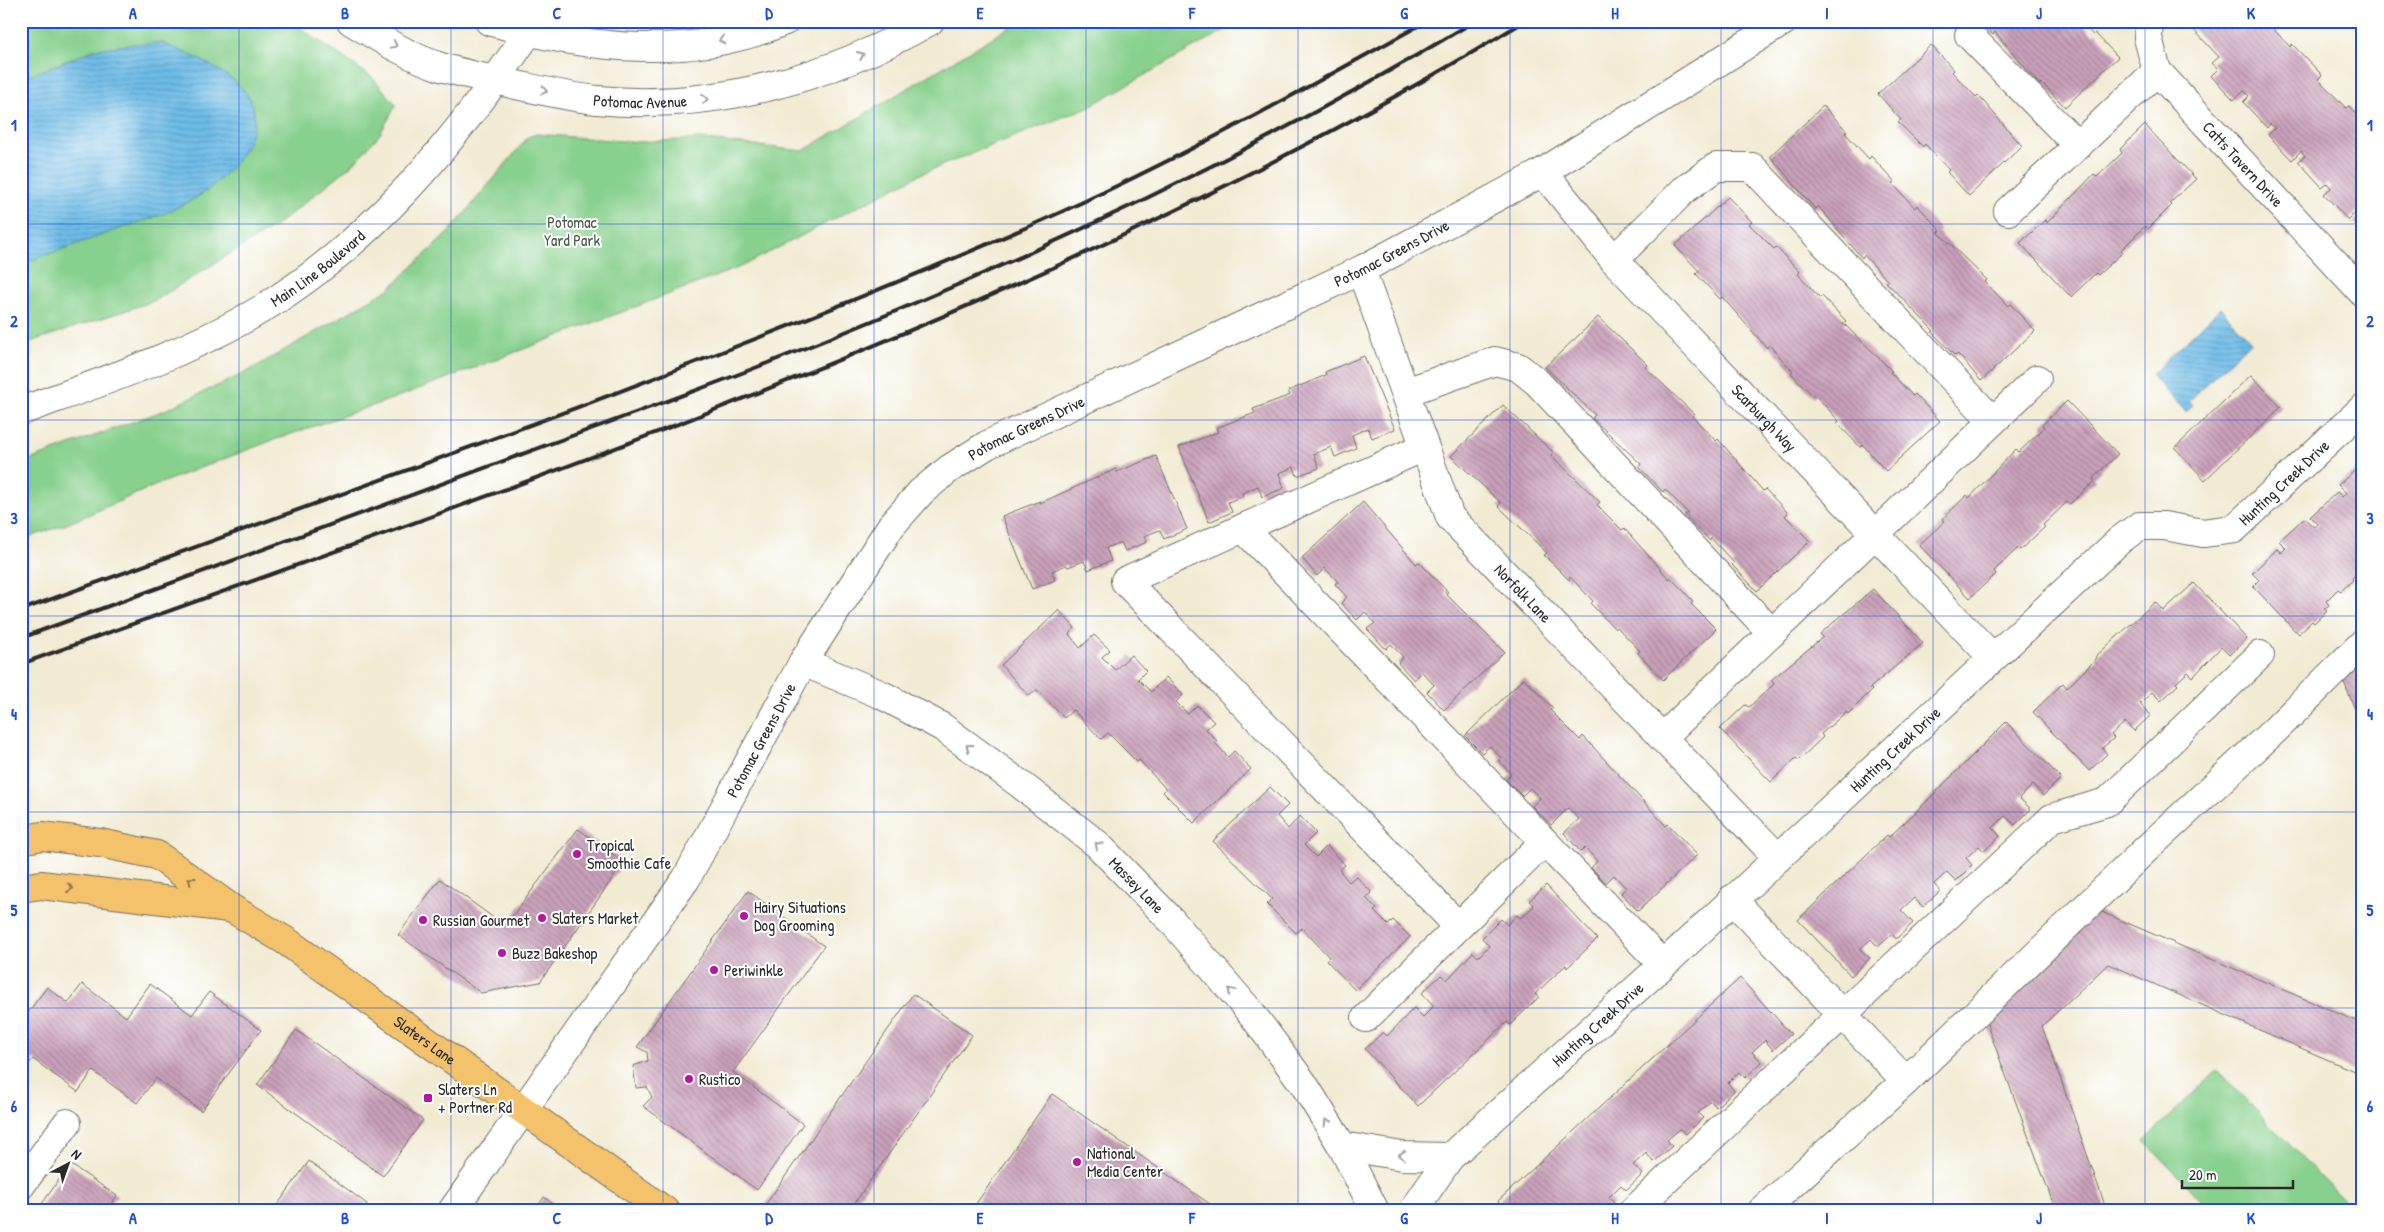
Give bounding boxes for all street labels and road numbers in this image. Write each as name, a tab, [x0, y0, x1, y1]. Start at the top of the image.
street label: Potomac Avenue	[592, 89, 688, 113]
street label: Catts Tavern Drive	[2198, 116, 2289, 212]
street label: Potomac Greens Drive	[1330, 213, 1453, 292]
street label: Main Line Boulevard	[266, 225, 370, 312]
street label: Scarburgh Way	[1727, 379, 1802, 457]
street label: Potomac Greens Drive	[964, 390, 1089, 465]
street label: Hunting Creek Drive	[2234, 434, 2334, 530]
street label: Norfolk Lane	[1490, 559, 1557, 628]
street label: Potomac Greens Drive	[721, 678, 801, 801]
street label: Hunting Creek Drive	[1845, 701, 1946, 797]
street label: Massey Lane	[1104, 852, 1170, 918]
street label: Hunting Creek Drive	[1547, 976, 1649, 1071]
street label: Slaters Lane	[390, 1010, 461, 1070]

